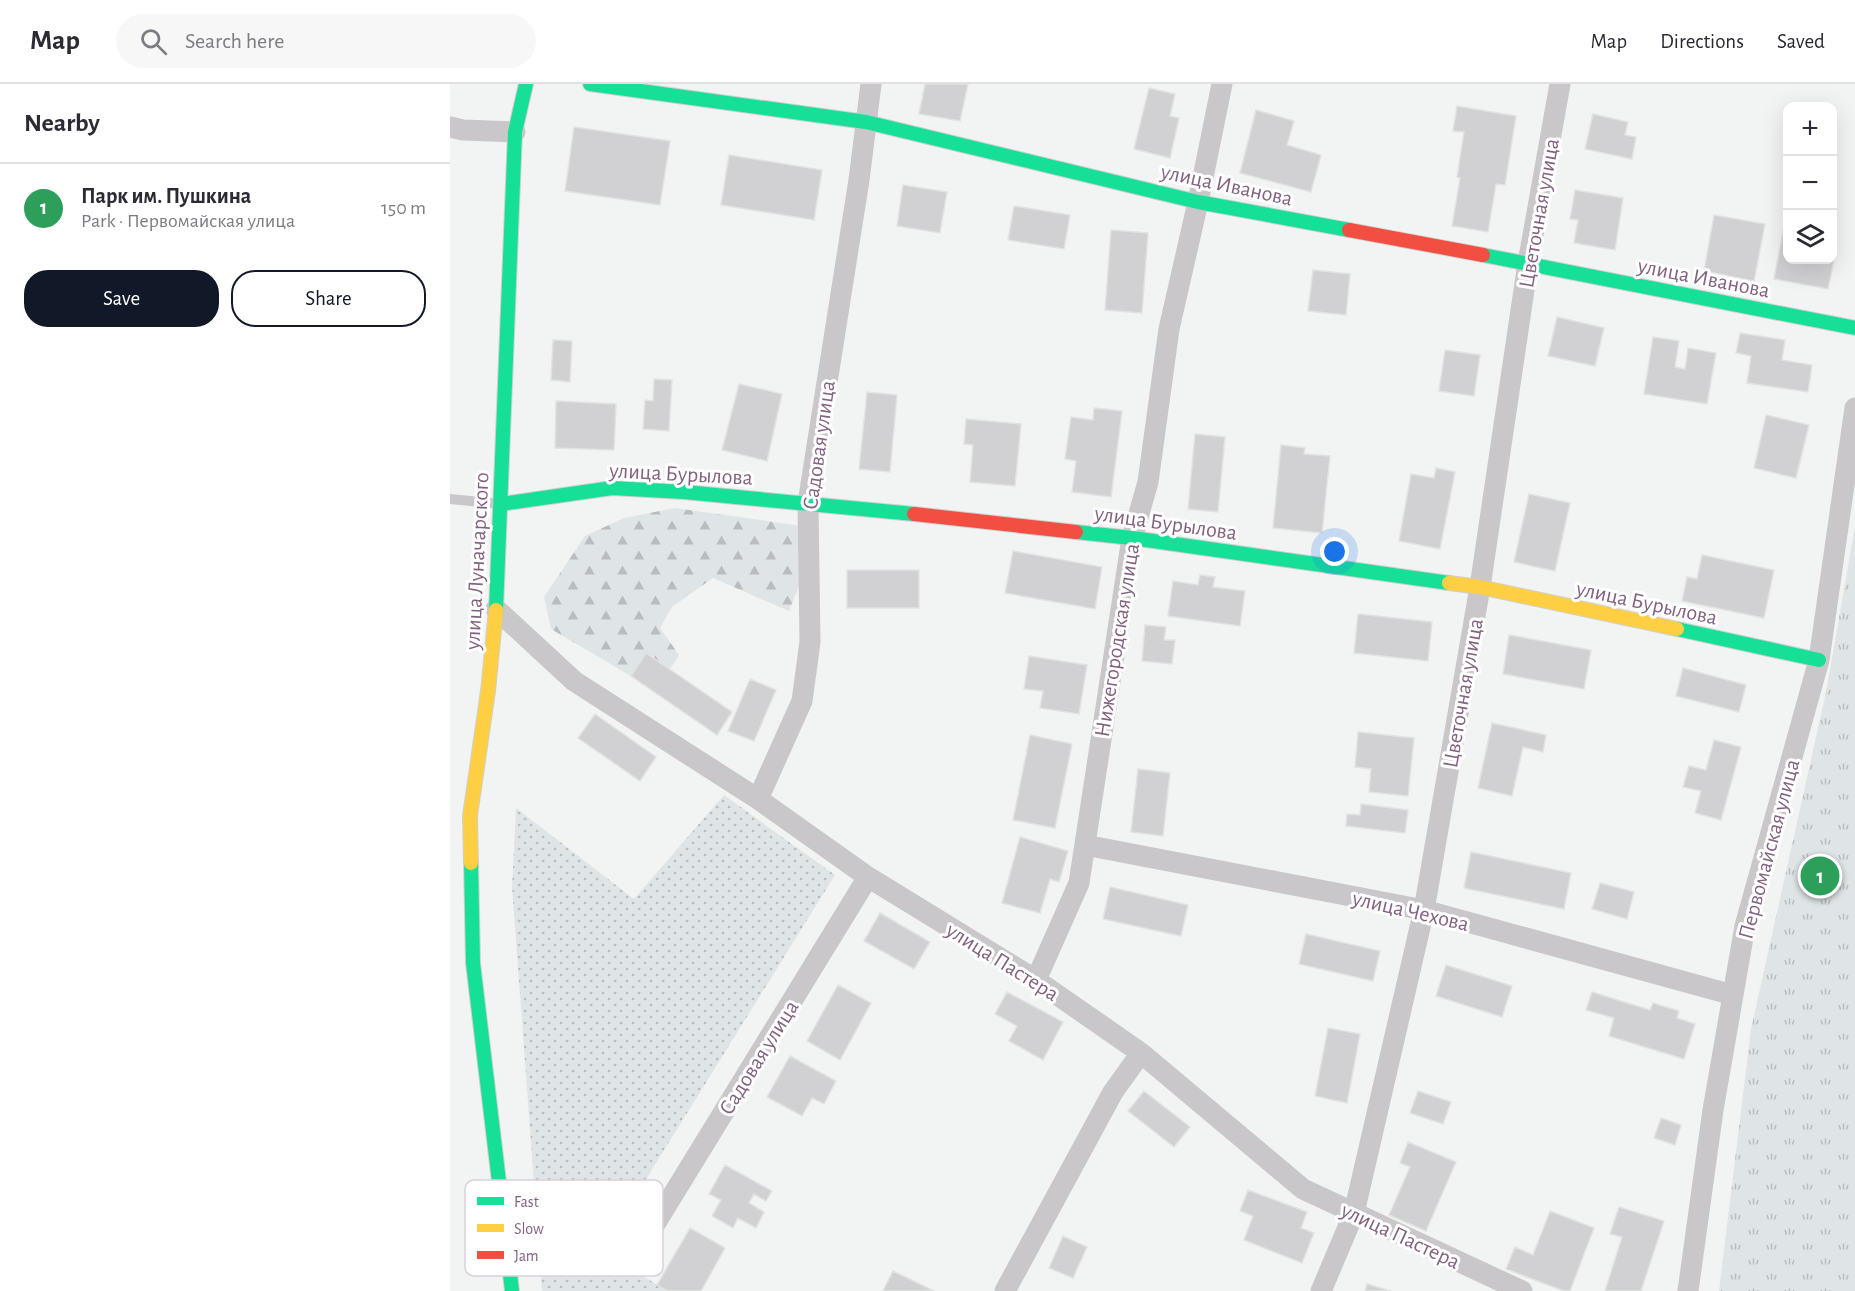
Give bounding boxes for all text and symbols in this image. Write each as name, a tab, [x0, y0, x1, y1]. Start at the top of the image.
search box	[116, 14, 536, 68]
icon: search	[137, 25, 170, 58]
text: Map	[30, 27, 80, 55]
text: Search here	[185, 30, 284, 52]
text: Map	[1591, 31, 1627, 52]
text: Directions	[1660, 31, 1744, 52]
text: Saved	[1777, 31, 1825, 52]
map controls	[1783, 102, 1837, 264]
button: +	[1783, 102, 1837, 156]
text: Nearby	[24, 110, 100, 136]
street label: Цветочная улица	[1515, 137, 1563, 290]
button: −	[1783, 156, 1837, 210]
street label: улица Иванова	[1158, 160, 1295, 210]
text: Парк им. Пушкина	[81, 185, 251, 207]
text: 1	[40, 198, 47, 218]
text: 150 m	[381, 198, 426, 218]
button: layers	[1783, 210, 1837, 264]
text: Park · Первомайская улица	[81, 211, 295, 231]
street label: улица Иванова	[1635, 254, 1772, 302]
button: Save	[24, 270, 219, 327]
button: Share	[231, 270, 426, 327]
street label: Садовая улица	[799, 379, 839, 511]
street label: улица Бурылова	[608, 459, 753, 489]
street label: улица Луначарского	[461, 472, 493, 651]
street label: улица Бурылова	[1092, 502, 1238, 544]
your location	[1320, 537, 1349, 566]
street label: Нижегородская улица	[1091, 542, 1143, 739]
street label: улица Бурылова	[1573, 577, 1719, 629]
street label: Цветочная улица	[1439, 617, 1487, 770]
street label: Первомайская улица	[1734, 757, 1804, 942]
pin: 1	[1800, 854, 1840, 898]
street label: улица Чехова	[1349, 887, 1471, 935]
street label: улица Пастера	[941, 918, 1063, 1005]
street label: Садовая улица	[715, 996, 803, 1119]
legend	[465, 1180, 663, 1276]
text: Fast	[514, 1194, 539, 1210]
street label: улица Пастера	[1337, 1198, 1463, 1273]
text: Slow	[514, 1221, 544, 1237]
text: Jam	[514, 1248, 539, 1264]

